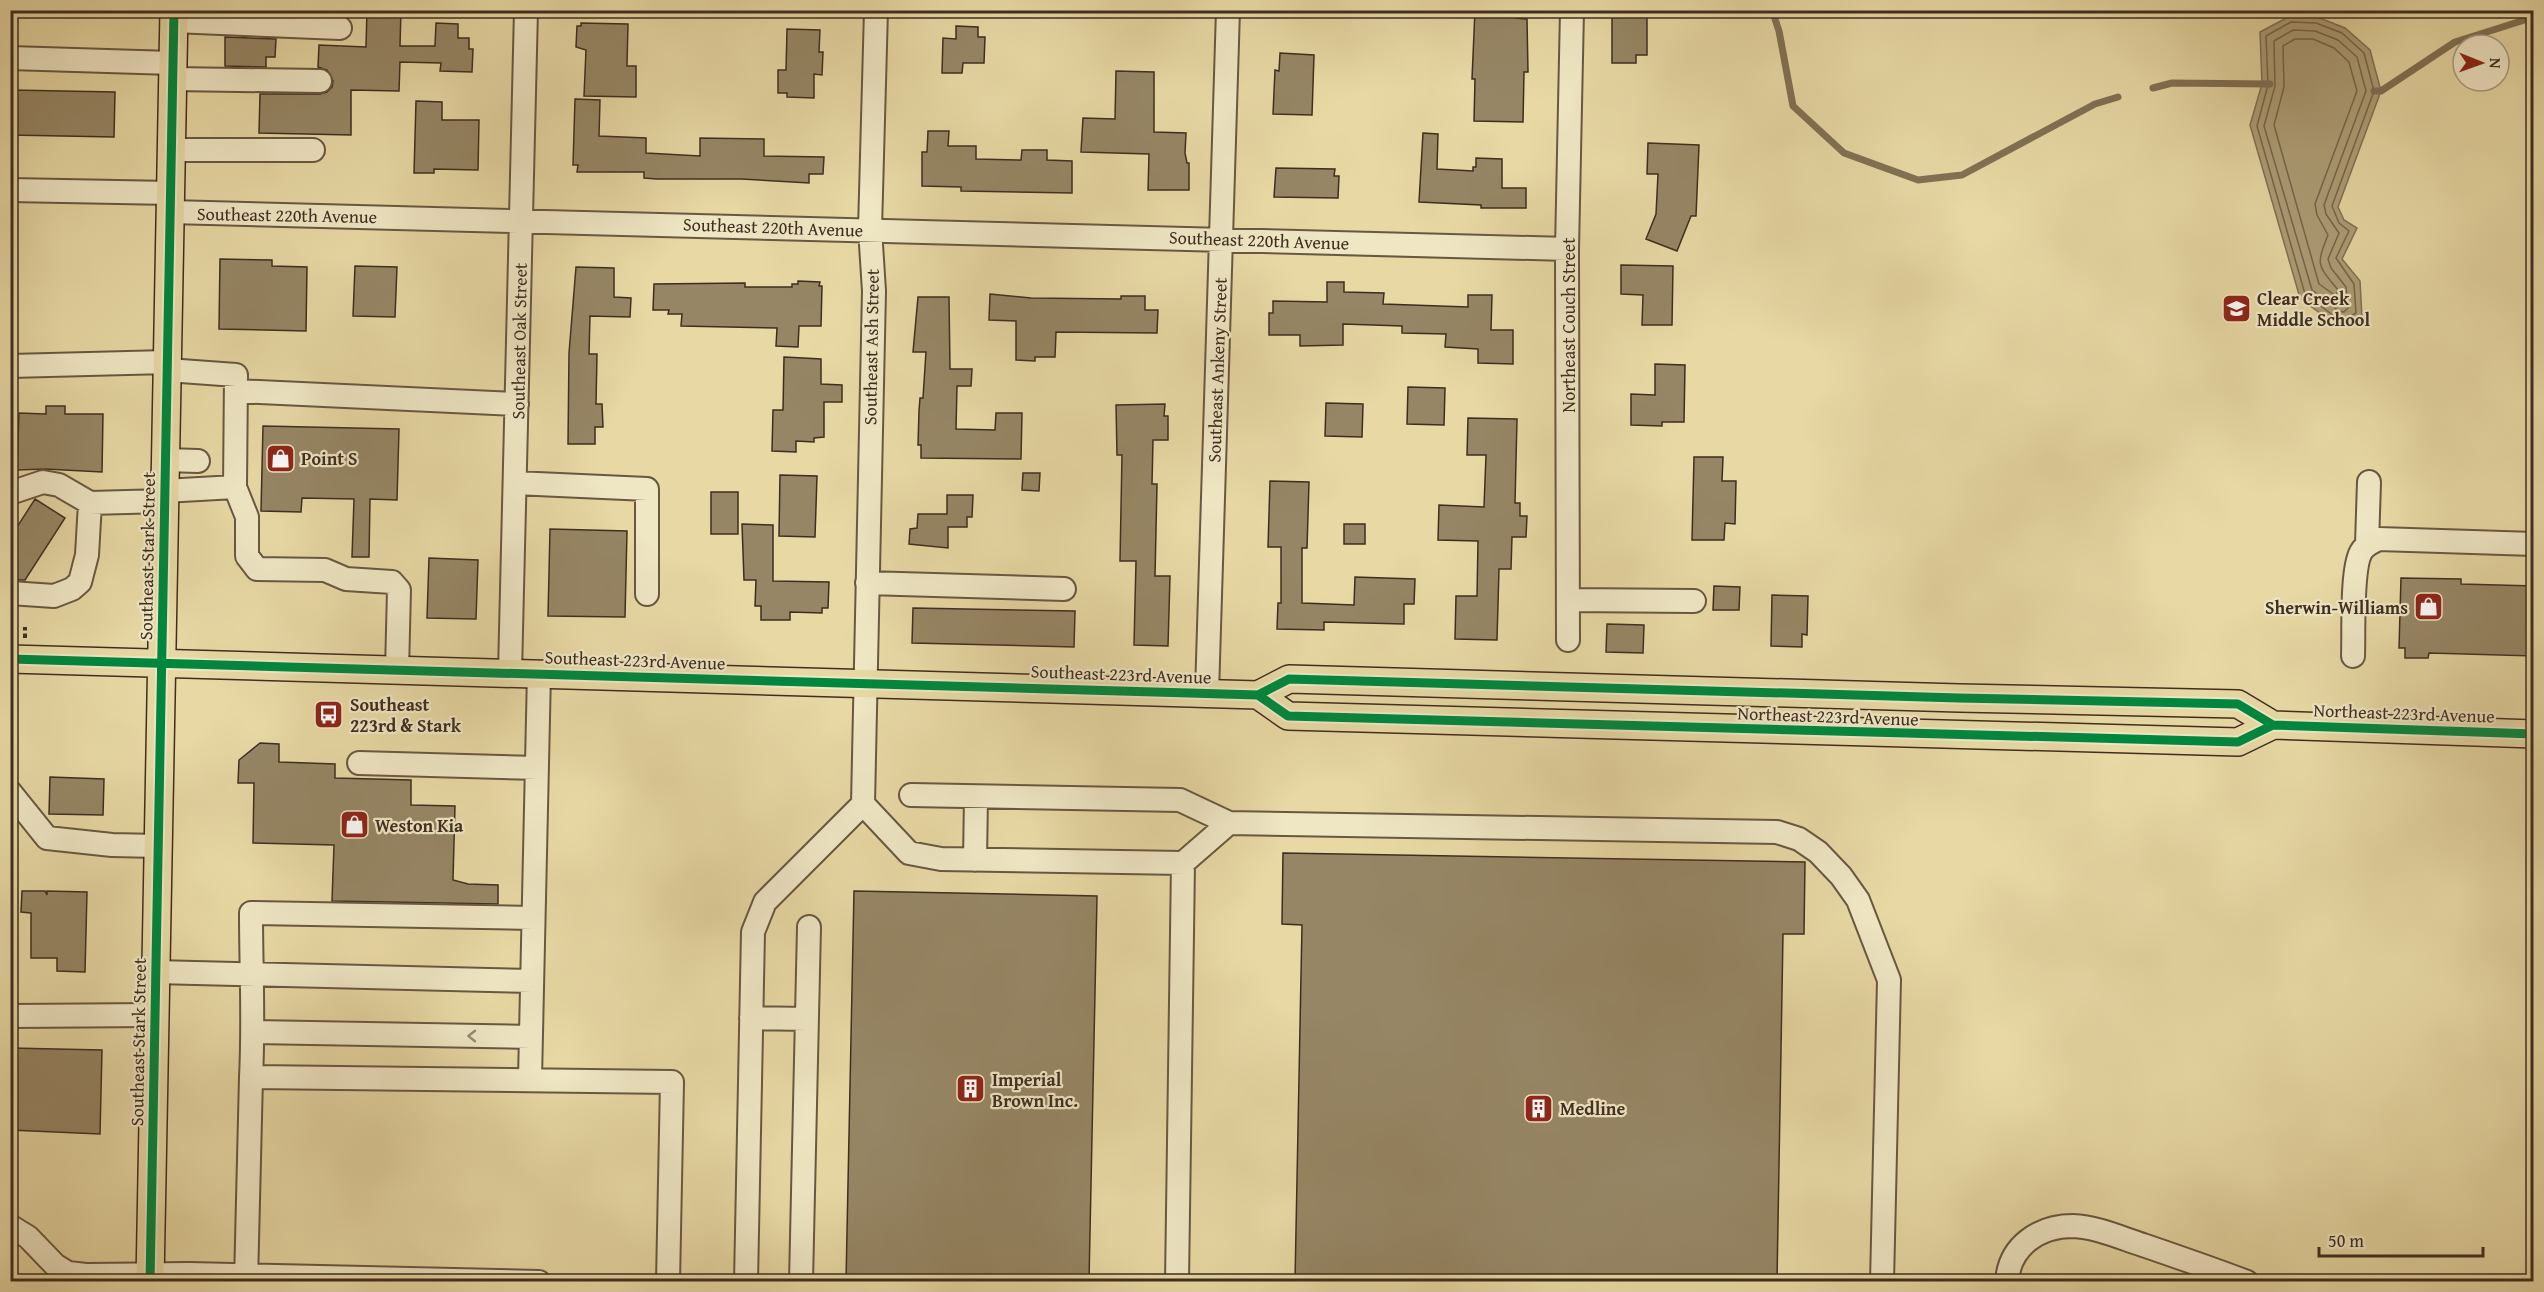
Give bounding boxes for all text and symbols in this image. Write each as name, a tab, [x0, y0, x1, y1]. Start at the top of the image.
north arrow	[2451, 33, 2511, 93]
text: N	[2484, 58, 2508, 69]
street label: Southeast 220th Avenue	[197, 200, 377, 230]
street label: Southeast 220th Avenue	[682, 210, 864, 244]
street label: Southeast 220th Avenue	[1168, 223, 1350, 257]
street label: Northeast Couch Street	[1555, 237, 1582, 413]
street label: Southeast Oak Street	[504, 262, 534, 420]
street label: Southeast Ash Street	[856, 268, 886, 425]
street label: Southeast Ankeny Street	[1200, 276, 1234, 463]
place label: Clear Creek Middle School	[2257, 285, 2370, 333]
school or university icon: Clear Creek Middle School	[2220, 292, 2252, 324]
shop icon: Point S	[264, 442, 296, 474]
place label: Point S	[301, 445, 358, 472]
street label: Southeast Stark Street	[132, 471, 162, 640]
shop icon: Sherwin-Williams	[2413, 591, 2445, 623]
place label: Sherwin-Williams	[2265, 594, 2408, 621]
street label: Southeast 223rd Avenue	[544, 643, 726, 677]
street label: Southeast 223rd Avenue	[1030, 657, 1212, 691]
place label: Southeast 223rd & Stark	[350, 691, 462, 739]
street label: Northeast 223rd Avenue	[2313, 696, 2495, 730]
bus stop icon: Southeast 223rd & Stark	[313, 698, 345, 730]
street label: Northeast 223rd Avenue	[1737, 699, 1919, 733]
shop icon: Weston Kia	[338, 809, 370, 841]
place label: Weston Kia	[375, 812, 464, 839]
street label: Southeast Stark Street	[123, 957, 153, 1126]
one-way arrow	[468, 1030, 477, 1042]
place label: Imperial Brown Inc.	[992, 1066, 1078, 1114]
building icon: Imperial Brown Inc.	[955, 1073, 987, 1105]
building icon: Medline	[1523, 1092, 1555, 1124]
place label: Medline	[1560, 1095, 1625, 1122]
scale bar	[2319, 1220, 2482, 1258]
text: 50 m	[2328, 1227, 2364, 1254]

